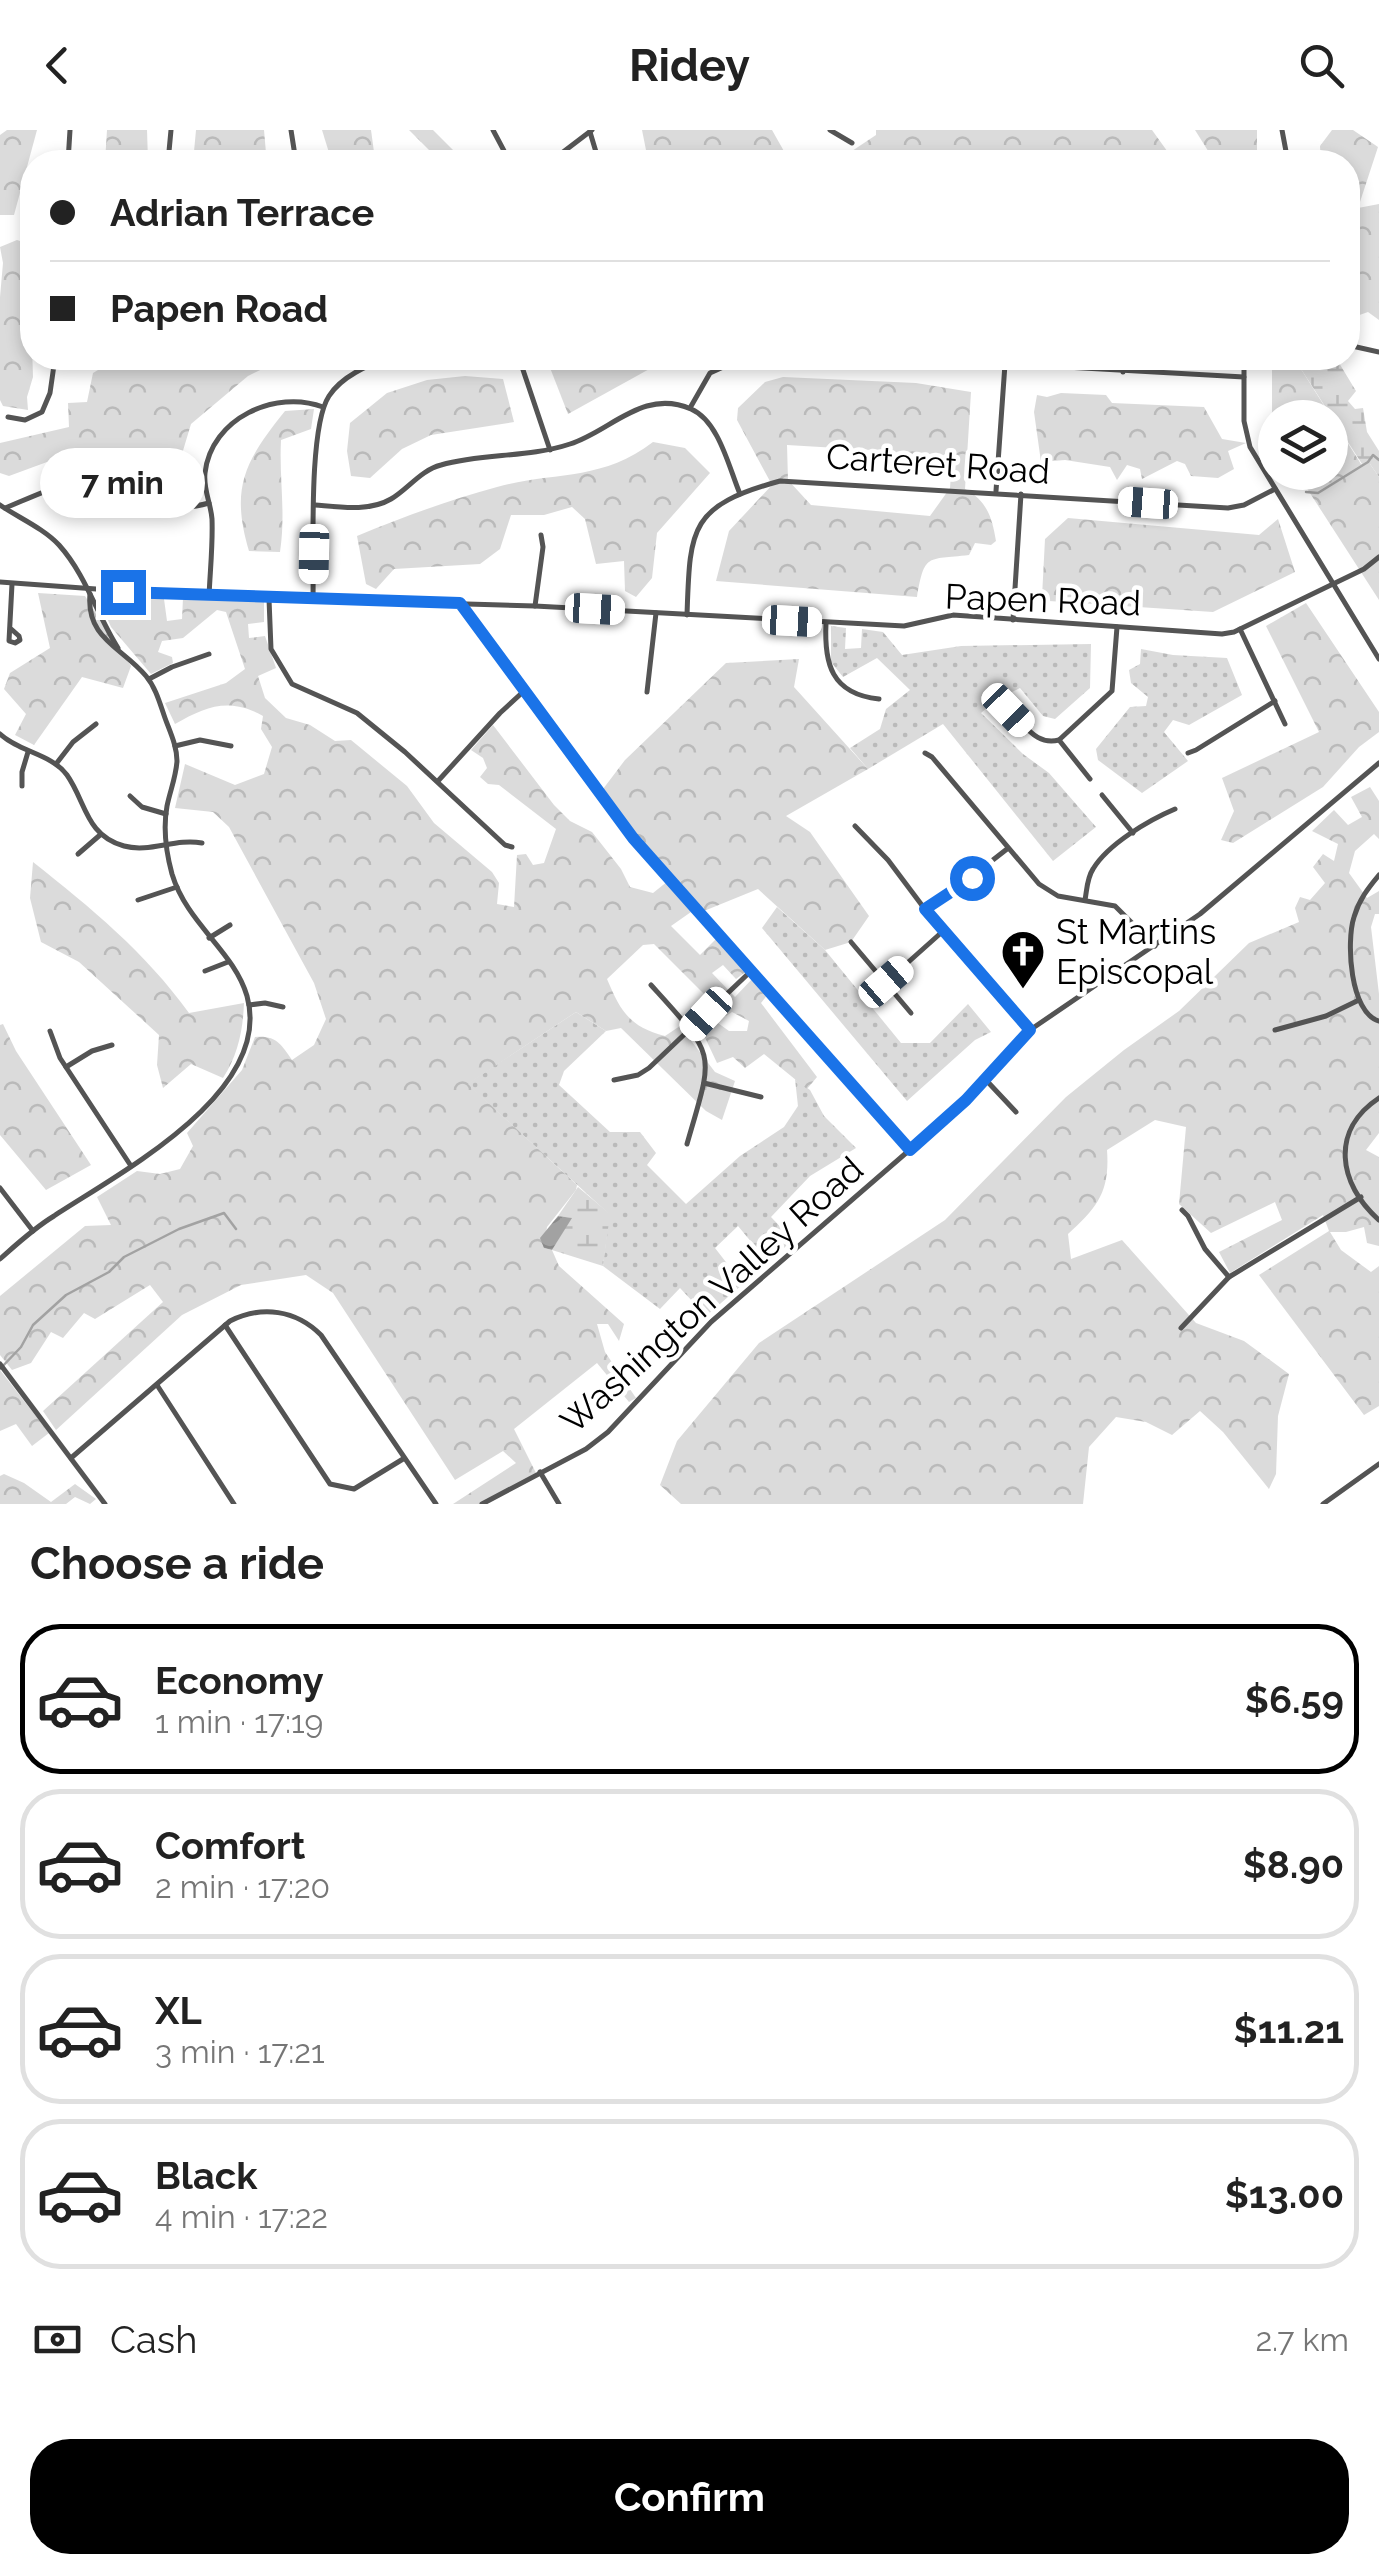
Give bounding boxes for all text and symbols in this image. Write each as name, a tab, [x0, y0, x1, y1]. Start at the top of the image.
icon: back	[30, 38, 85, 93]
icon: search	[1294, 38, 1349, 93]
text: Ridey	[629, 39, 750, 92]
text: Adrian Terrace	[110, 190, 374, 235]
text: Papen Road	[110, 286, 328, 331]
map controls	[1258, 400, 1348, 490]
button: layers	[1258, 400, 1348, 490]
street label: Carteret Road	[825, 435, 1051, 492]
callout: 7 min	[41, 447, 206, 517]
text: 7 min	[81, 464, 164, 501]
car	[1117, 486, 1179, 520]
car	[298, 524, 330, 584]
route end	[101, 570, 146, 615]
street label: Papen Road	[944, 576, 1142, 623]
car	[564, 592, 626, 626]
car	[761, 604, 823, 638]
car	[976, 678, 1040, 742]
route start	[950, 856, 995, 901]
place label: St Martins Episcopal	[1056, 911, 1216, 992]
church icon: St Martins Episcopal	[1000, 929, 1046, 990]
car	[854, 951, 918, 1013]
car	[675, 982, 737, 1046]
street label: Washington Valley Road	[552, 1148, 871, 1441]
text: Choose a ride	[30, 1537, 324, 1590]
icon: car	[35, 1654, 125, 1744]
text: Economy	[155, 1658, 324, 1703]
text: $6.59	[1245, 1677, 1344, 1722]
text: 1 min · 17:19	[155, 1703, 323, 1740]
icon: car	[35, 1819, 125, 1909]
text: Comfort	[155, 1823, 305, 1868]
text: $8.90	[1243, 1842, 1344, 1887]
text: 2 min · 17:20	[155, 1868, 330, 1905]
icon: car	[35, 1984, 125, 2074]
text: XL	[155, 1988, 202, 2033]
text: $11.21	[1234, 2007, 1344, 2052]
text: 3 min · 17:21	[155, 2033, 325, 2070]
icon: car	[35, 2149, 125, 2239]
text: Black	[155, 2153, 257, 2198]
text: $13.00	[1225, 2172, 1344, 2217]
text: 4 min · 17:22	[155, 2198, 328, 2235]
icon: cash	[30, 2312, 85, 2367]
text: Cash	[110, 2317, 197, 2362]
text: 2.7 km	[1255, 2321, 1349, 2358]
button: Confirm	[30, 2439, 1349, 2554]

